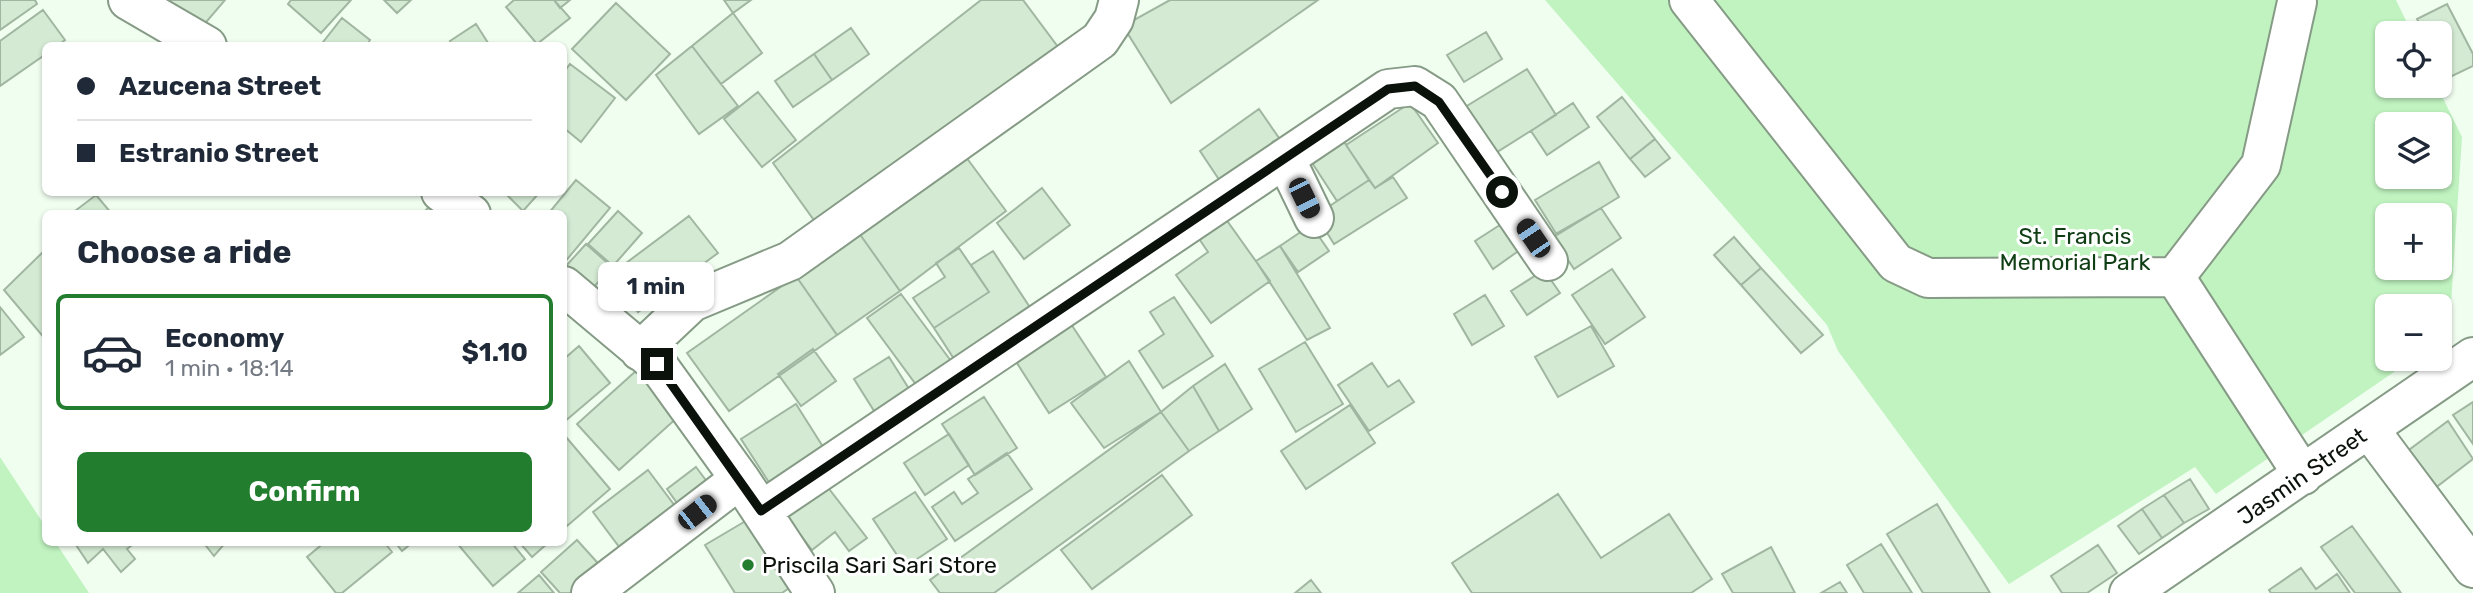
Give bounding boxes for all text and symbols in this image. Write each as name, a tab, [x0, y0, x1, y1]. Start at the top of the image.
map controls	[2375, 21, 2452, 371]
button: locate	[2375, 21, 2452, 98]
text: Azucena Street	[119, 71, 321, 102]
button: layers	[2375, 112, 2452, 189]
text: Estranio Street	[119, 138, 319, 169]
car	[1286, 175, 1323, 221]
route start	[1486, 176, 1518, 208]
button: +	[2375, 203, 2452, 280]
car	[1513, 215, 1554, 261]
park label: St. Francis Memorial Park	[2000, 222, 2151, 276]
text: Choose a ride	[77, 233, 291, 271]
callout: 1 min	[599, 262, 715, 312]
text: 1 min	[627, 272, 685, 300]
button: −	[2375, 294, 2452, 371]
icon: car	[81, 321, 144, 384]
text: Economy	[165, 323, 284, 354]
text: $1.10	[461, 337, 528, 368]
route end	[641, 348, 673, 380]
text: 1 min · 18:14	[165, 354, 294, 382]
street label: Jasmin Street	[2232, 421, 2372, 531]
button: Confirm	[77, 452, 532, 532]
car	[674, 491, 721, 533]
place label: Priscila Sari Sari Store	[762, 551, 997, 579]
marker: Priscila Sari Sari Store	[740, 557, 756, 573]

